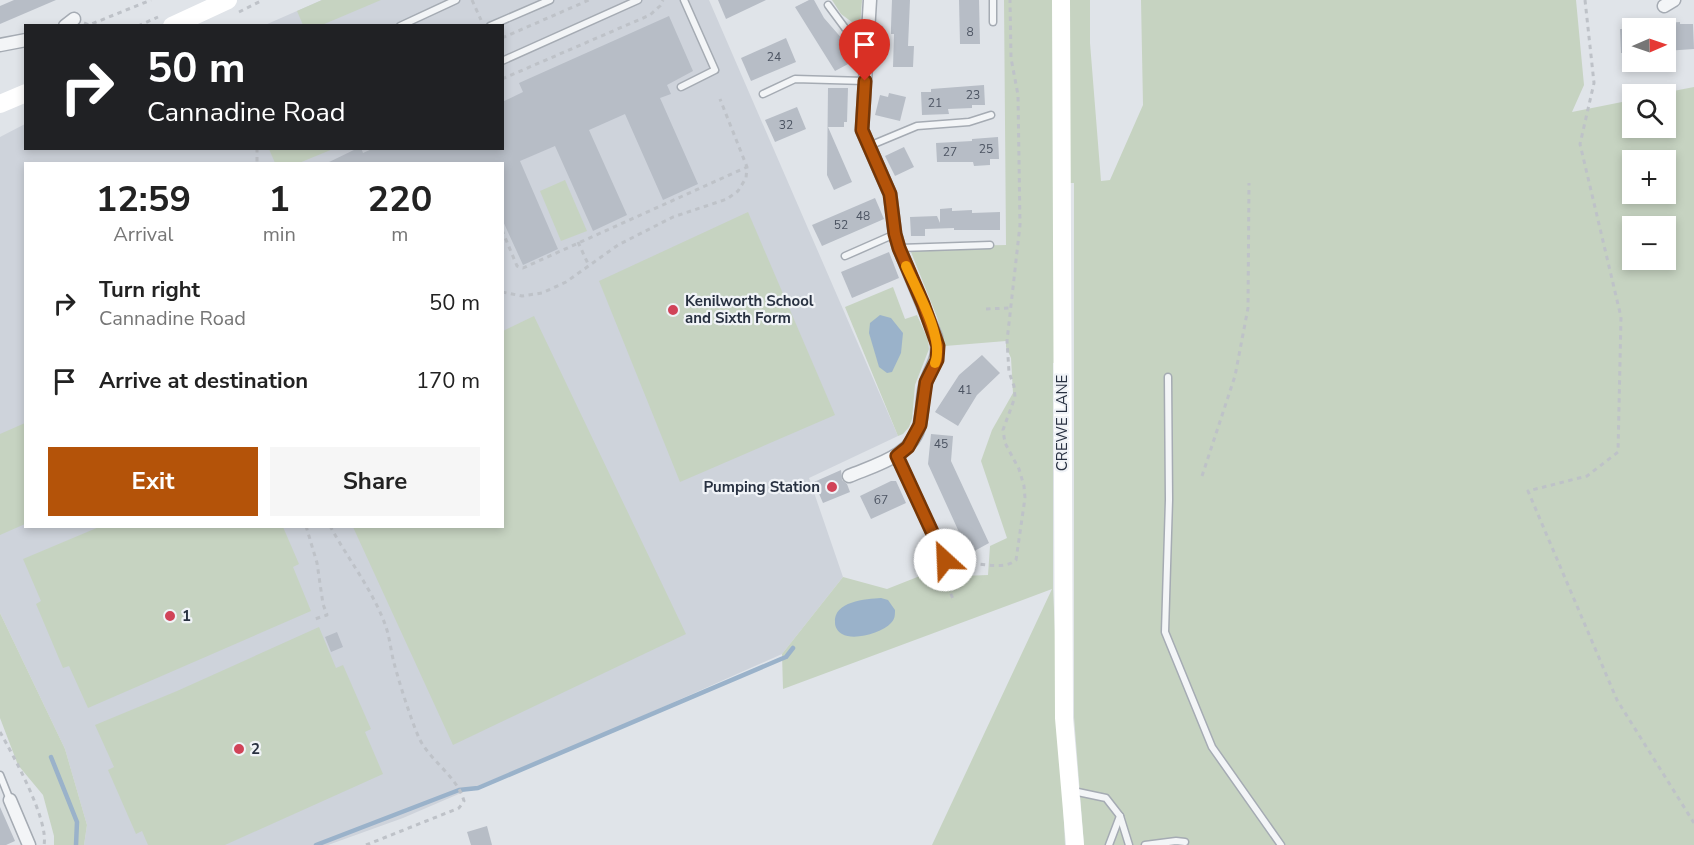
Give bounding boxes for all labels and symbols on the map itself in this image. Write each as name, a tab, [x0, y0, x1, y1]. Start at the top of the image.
north arrow	[1622, 18, 1676, 72]
pin	[839, 19, 890, 81]
house number: 8	[966, 24, 974, 40]
house number: 24	[767, 49, 781, 65]
house number: 23	[966, 87, 980, 103]
house number: 21	[928, 95, 942, 111]
house number: 32	[779, 117, 793, 133]
house number: 25	[979, 141, 993, 157]
house number: 27	[943, 144, 957, 160]
house number: 48	[856, 208, 870, 224]
house number: 52	[834, 217, 848, 233]
place label: Kenilworth School and Sixth Form	[685, 291, 814, 328]
marker: Kenilworth School and Sixth Form	[666, 303, 680, 317]
street label: CREWE LANE	[1052, 375, 1072, 471]
house number: 41	[958, 382, 972, 398]
house number: 45	[934, 436, 948, 452]
place label: Pumping Station	[703, 477, 820, 497]
marker: Pumping Station	[825, 480, 839, 494]
house number: 67	[874, 492, 888, 508]
position arrow	[913, 528, 977, 592]
place label: 1	[182, 606, 191, 626]
marker: 1	[163, 609, 177, 623]
place label: 2	[251, 739, 260, 759]
marker: 2	[232, 742, 246, 756]

